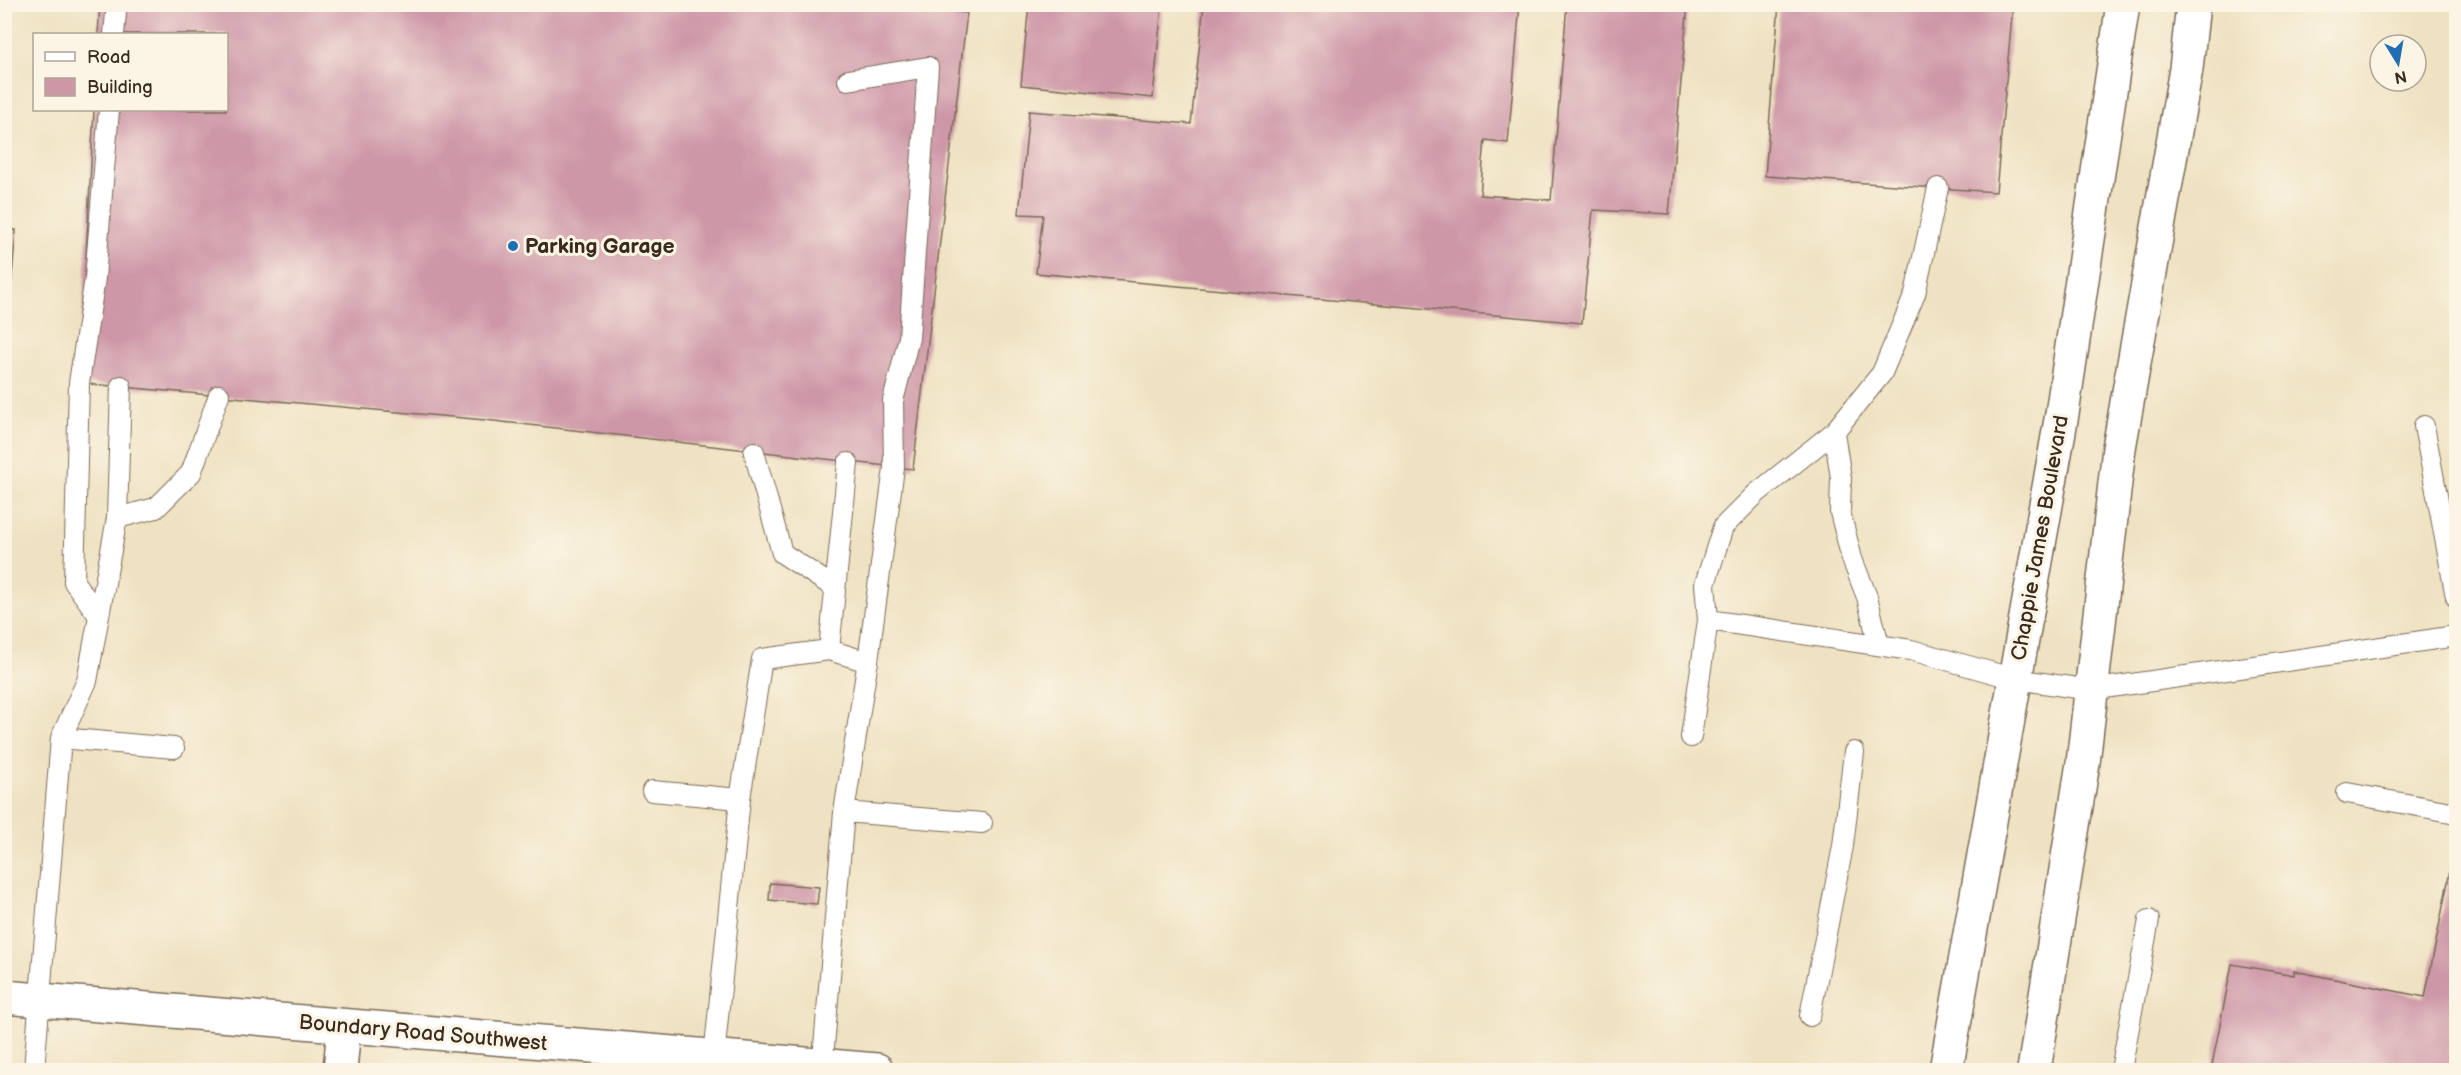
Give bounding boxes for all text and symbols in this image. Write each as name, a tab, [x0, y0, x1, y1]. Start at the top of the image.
legend	[33, 33, 228, 111]
north arrow	[2368, 33, 2428, 93]
text: Road	[87, 47, 131, 68]
text: N	[2393, 66, 2408, 87]
text: Building	[87, 77, 153, 98]
place label: Parking Garage	[525, 234, 674, 259]
marker: Parking Garage	[506, 239, 520, 253]
street label: Chappie James Boulevard	[2006, 413, 2074, 663]
street label: Boundary Road Southwest	[298, 1010, 549, 1056]

